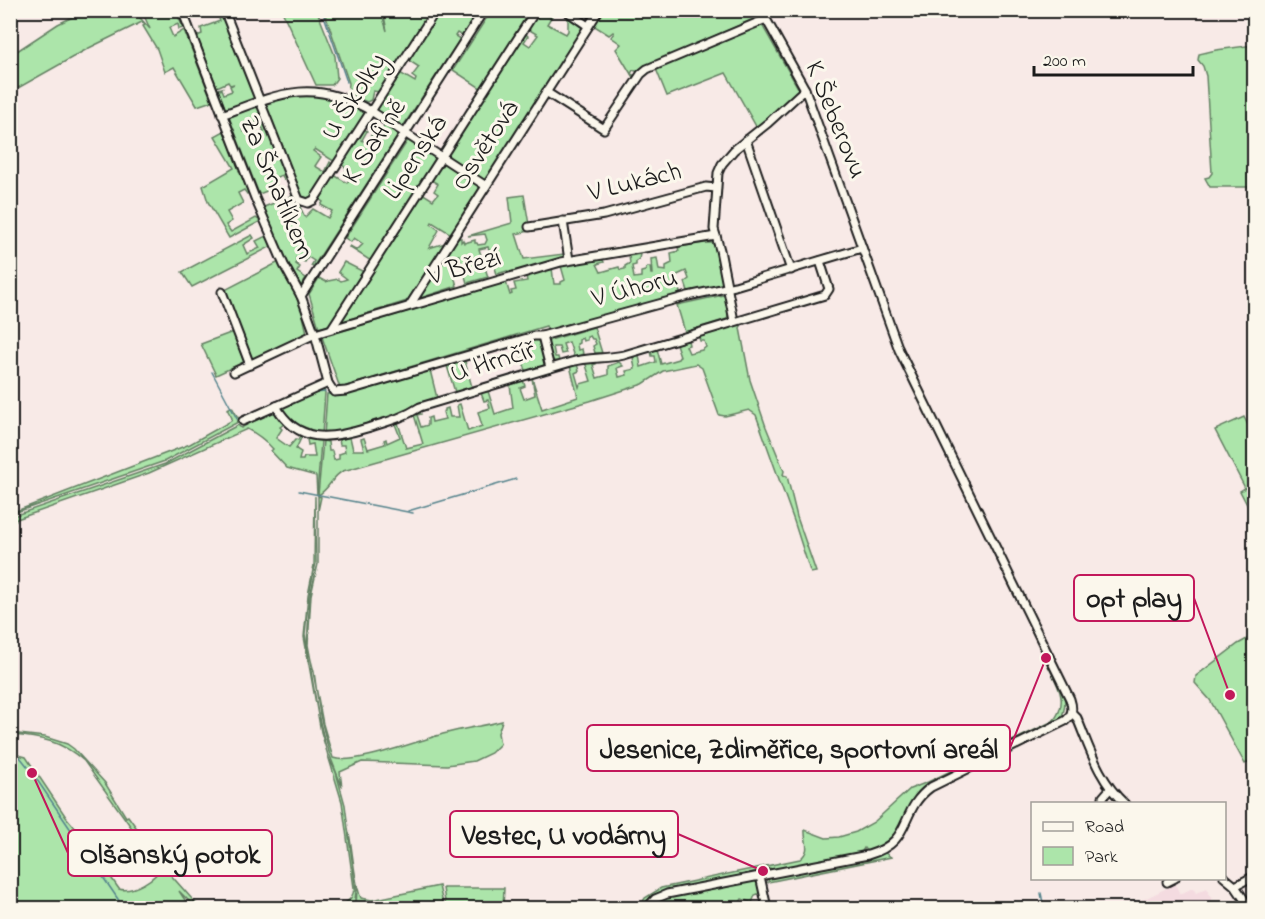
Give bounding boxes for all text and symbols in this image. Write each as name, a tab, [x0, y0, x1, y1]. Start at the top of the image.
scale bar	[1034, 39, 1193, 77]
street label: U Školky	[312, 45, 398, 149]
text: 200 m	[1043, 49, 1086, 75]
street label: K Šeberovu	[794, 55, 876, 185]
street label: K Safině	[333, 91, 418, 192]
street label: Osvětová	[442, 93, 530, 199]
street label: Lipenská	[374, 108, 458, 208]
street label: Za Šmatlíkem	[228, 110, 324, 266]
street label: V Lukách	[583, 153, 686, 214]
street label: V Březí	[423, 239, 506, 297]
street label: V Úhoru	[587, 259, 682, 319]
street label: U Hrnčíř	[446, 332, 541, 394]
callout: opt play	[1074, 575, 1194, 621]
text: opt play	[1086, 580, 1182, 621]
callout: Jesenice, Zdiměřice, sportovní areál	[587, 725, 1010, 771]
text: Jesenice, Zdiměřice, sportovní areál	[600, 731, 999, 772]
legend	[1031, 802, 1226, 880]
callout: Vestec, U vodárny	[450, 811, 678, 857]
text: Road	[1085, 815, 1124, 841]
text: Vestec, U vodárny	[461, 817, 666, 858]
callout: Olšanský potok	[68, 830, 272, 876]
text: Olšanský potok	[80, 836, 261, 877]
text: Park	[1085, 845, 1118, 871]

